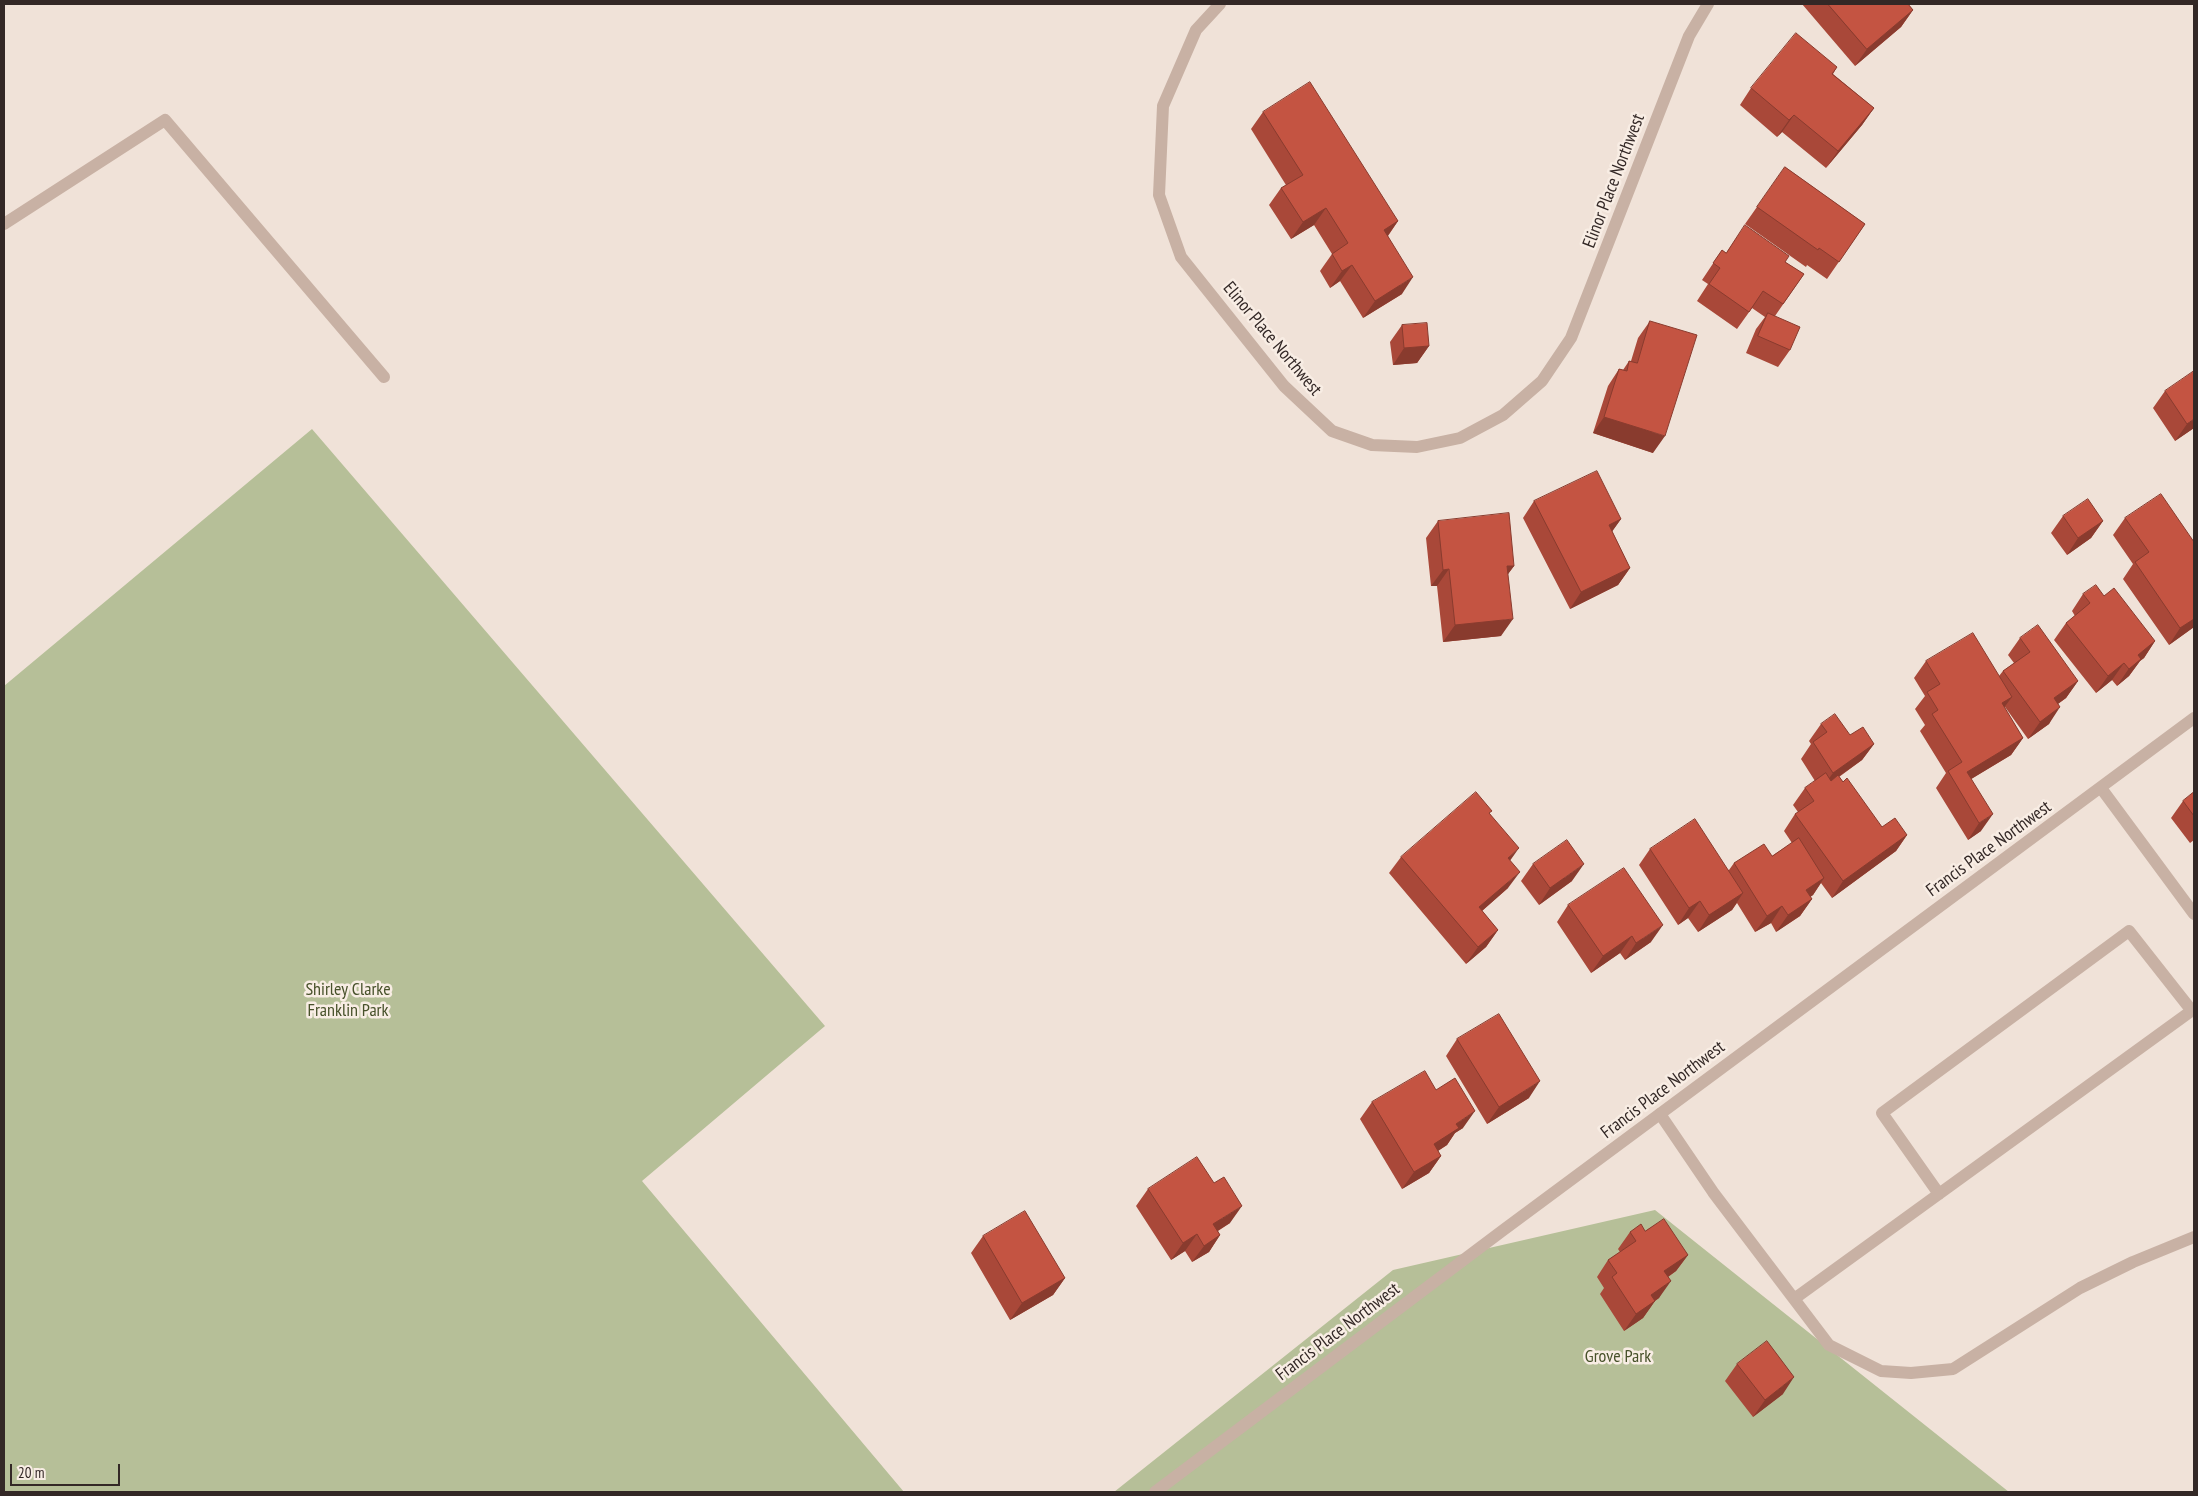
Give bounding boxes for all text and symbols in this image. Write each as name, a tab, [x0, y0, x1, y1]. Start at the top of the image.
street label: Elinor Place Northwest	[1579, 111, 1649, 251]
street label: Elinor Place Northwest	[1218, 278, 1326, 400]
street label: Francis Place Northwest	[1922, 796, 2056, 902]
park label: Shirley Clarke Franklin Park	[305, 979, 391, 1022]
street label: Francis Place Northwest	[1597, 1036, 1729, 1144]
street label: Francis Place Northwest	[1272, 1278, 1404, 1386]
park label: Grove Park	[1585, 1346, 1651, 1368]
scale bar	[12, 1454, 122, 1486]
text: 20 m	[18, 1463, 44, 1482]

